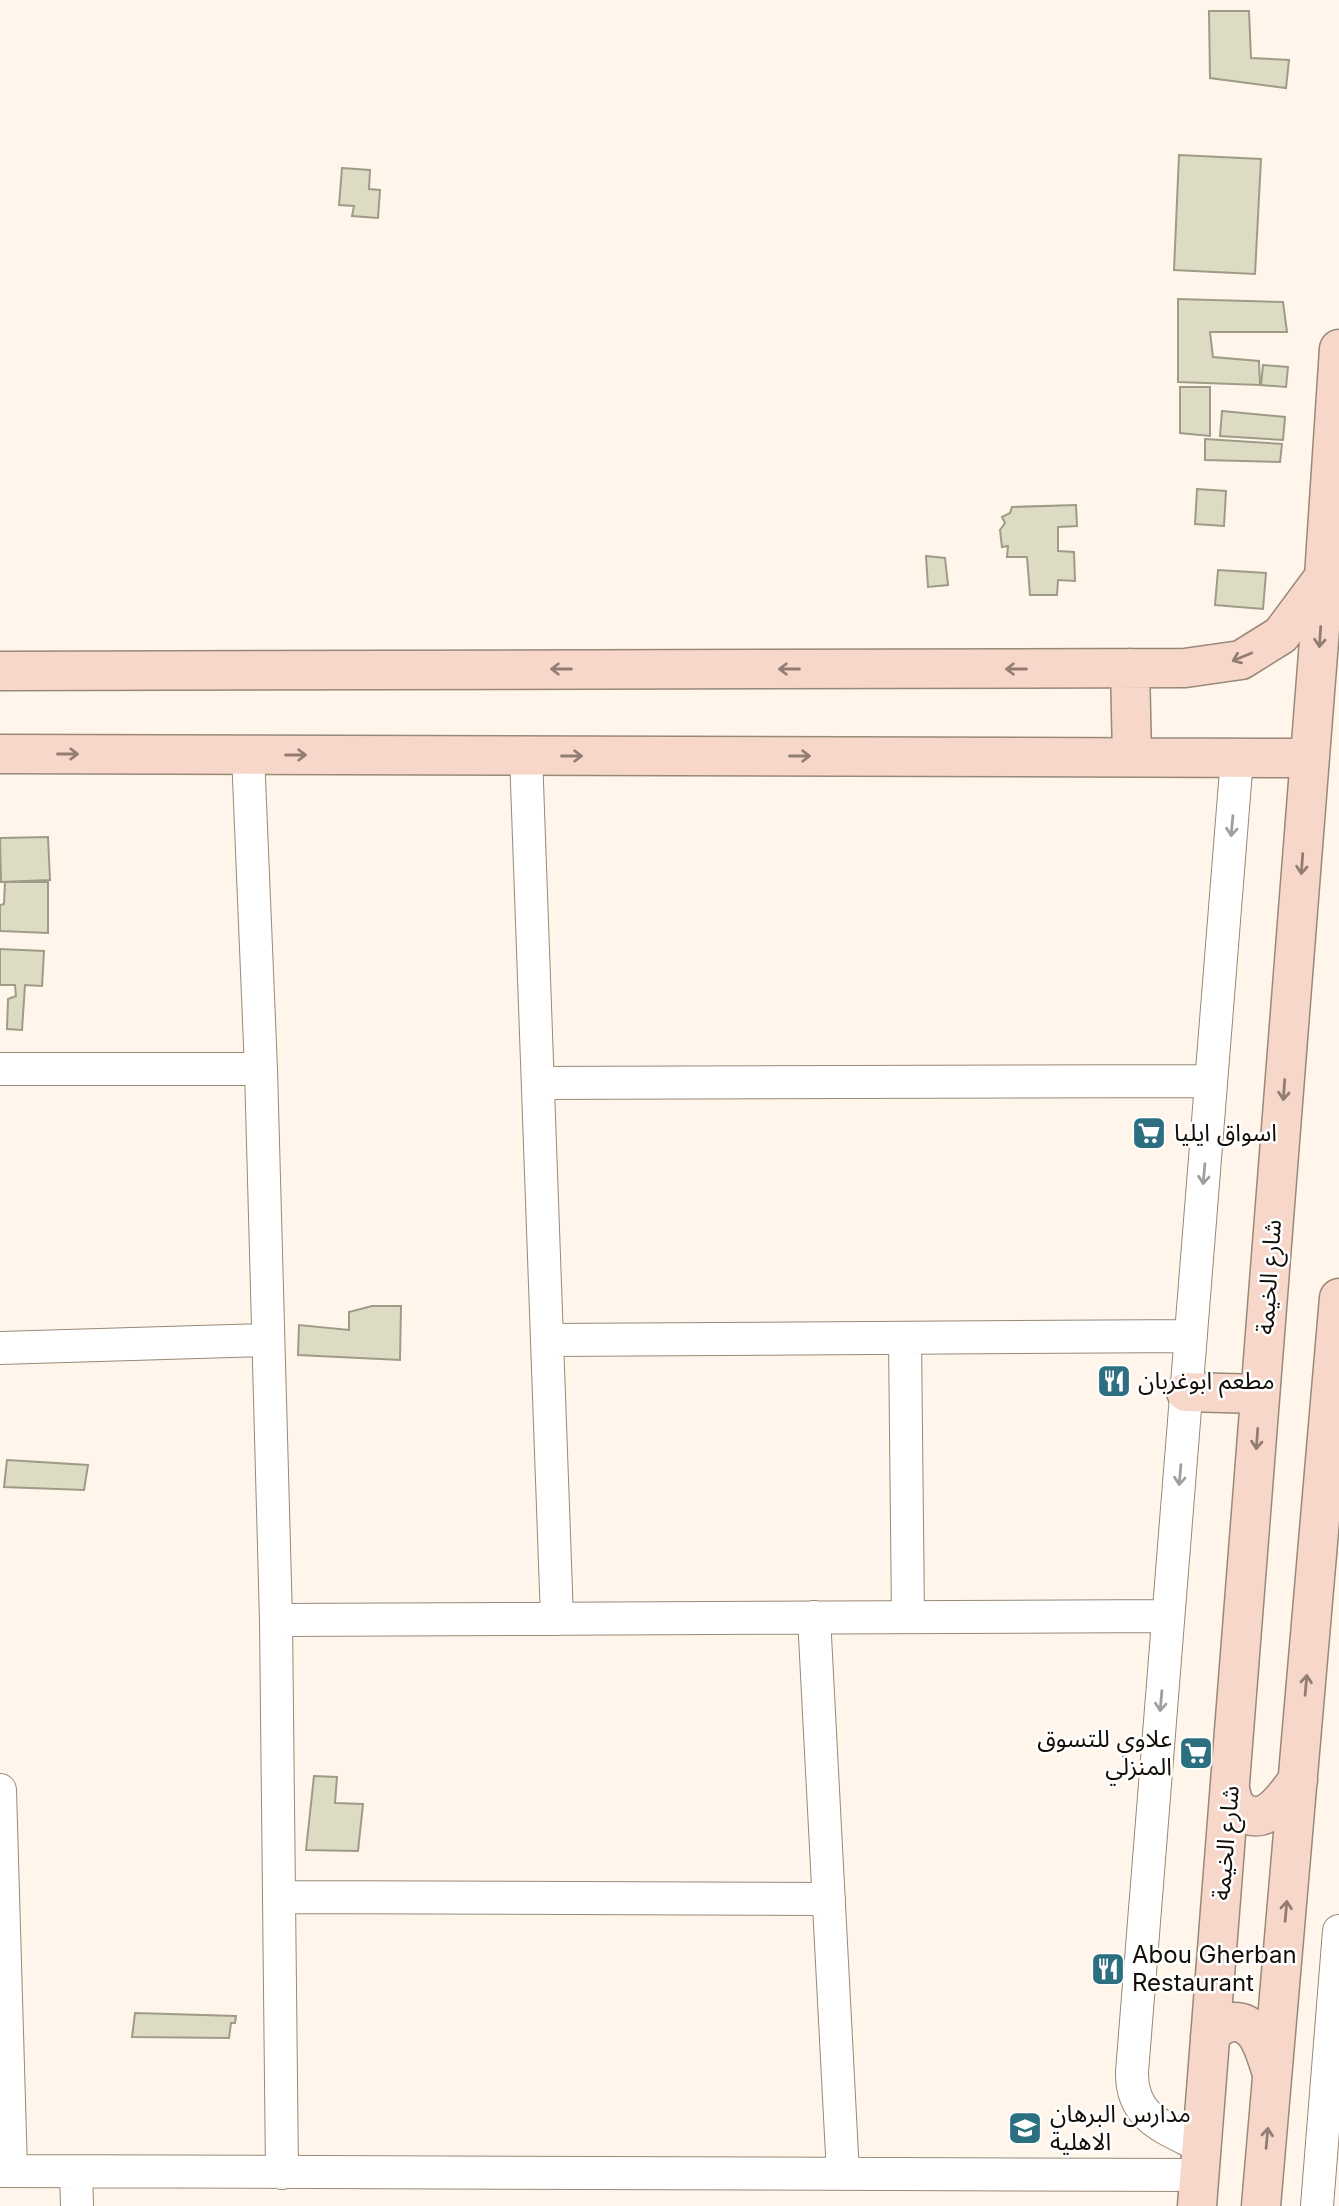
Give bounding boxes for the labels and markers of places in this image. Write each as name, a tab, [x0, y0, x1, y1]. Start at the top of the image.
supermarket icon: اسواق ايليا	[1130, 1114, 1168, 1152]
place label: اسواق ايليا	[1174, 1118, 1277, 1147]
restaurant icon: مطعم ابوغربان	[1095, 1362, 1133, 1400]
place label: مطعم ابوغربان	[1138, 1366, 1275, 1398]
place label: علاوي للتسوق المنزلي	[1037, 1724, 1172, 1786]
supermarket icon: علاوي للتسوق المنزلي	[1177, 1734, 1215, 1772]
place label: Abou Gherban Restaurant	[1132, 1940, 1297, 1997]
restaurant icon: Abou Gherban Restaurant	[1089, 1950, 1127, 1988]
place label: مدارس البرهان الاهلية	[1050, 2099, 1191, 2156]
school or university icon: مدارس البرهان الاهلية	[1006, 2109, 1044, 2147]

